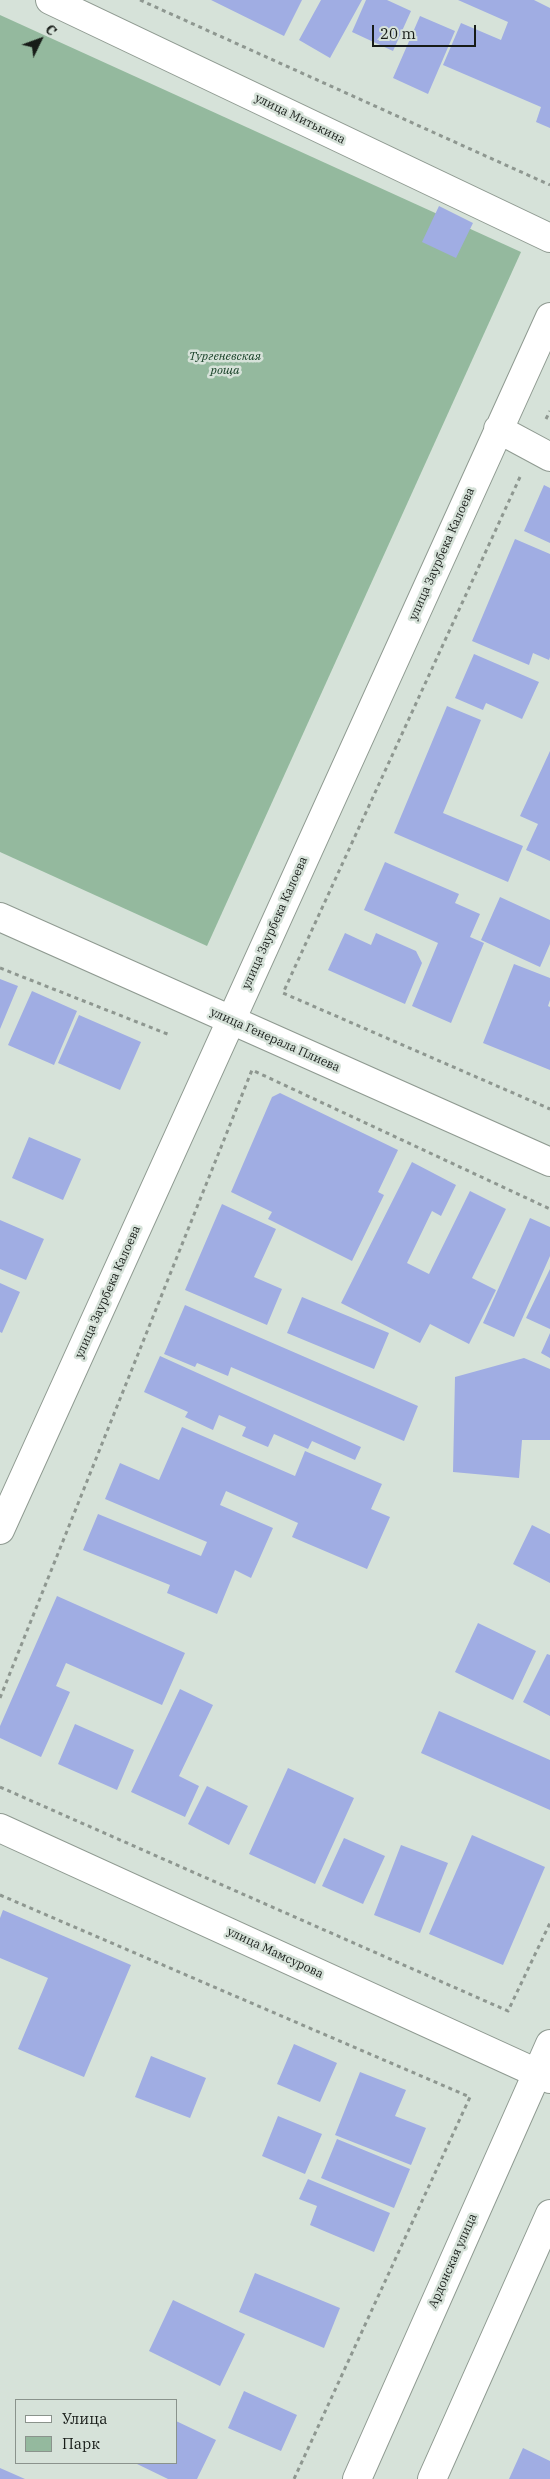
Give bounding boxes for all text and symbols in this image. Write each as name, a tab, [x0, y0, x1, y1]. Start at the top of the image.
north arrow	[15, 15, 65, 65]
scale bar	[375, 15, 479, 47]
text: С	[41, 20, 61, 39]
text: 20 m	[380, 24, 416, 43]
street label: улица Митькина	[252, 91, 348, 147]
park label: Тургеневская роща	[189, 350, 261, 378]
street label: улица Заурбека Калоева	[406, 485, 478, 623]
street label: улица Заурбека Калоева	[239, 854, 311, 992]
street label: улица Генерала Плиева	[208, 1005, 342, 1075]
street label: улица Заурбека Калоева	[72, 1223, 144, 1361]
street label: улица Мамсурова	[225, 1924, 325, 1982]
street label: Ардонская улица	[426, 2211, 480, 2311]
legend	[15, 2399, 178, 2464]
text: Улица	[62, 2409, 107, 2428]
text: Парк	[62, 2434, 100, 2453]

